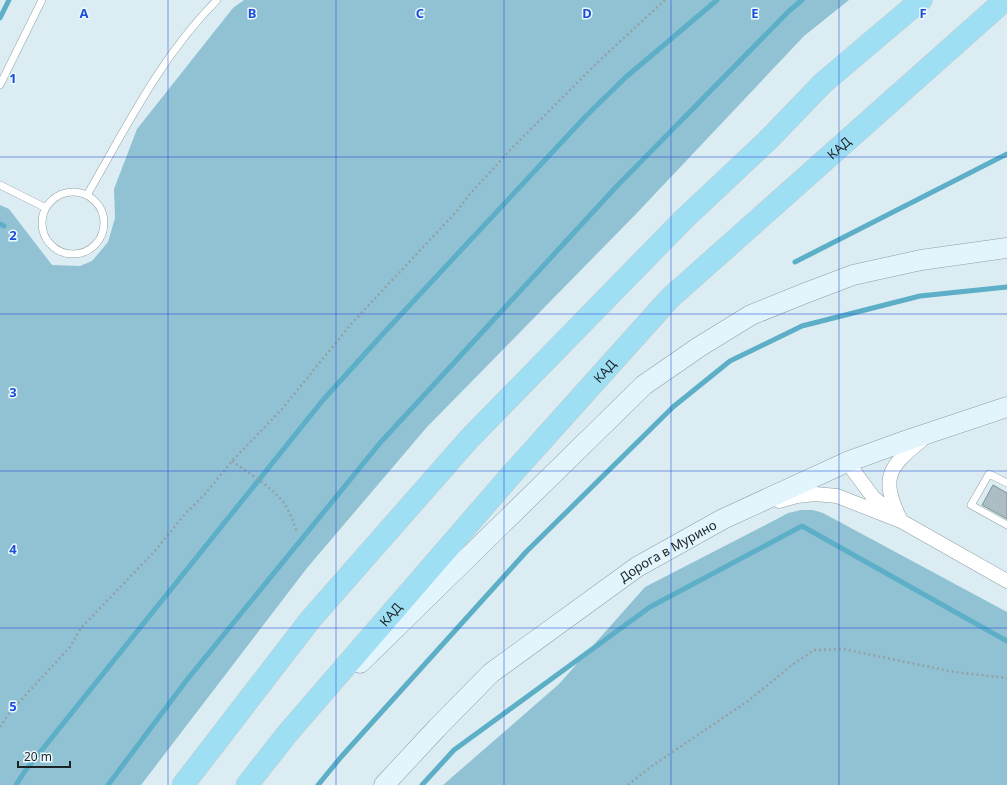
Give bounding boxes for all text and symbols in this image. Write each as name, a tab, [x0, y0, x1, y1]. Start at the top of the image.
text: A	[80, 4, 89, 22]
text: B	[248, 4, 256, 22]
text: C	[416, 4, 424, 22]
text: D	[582, 4, 592, 22]
text: E	[751, 4, 759, 22]
text: F	[919, 4, 927, 22]
text: 1	[9, 69, 17, 87]
street label: КАД	[823, 132, 855, 163]
text: 2	[9, 226, 17, 244]
street label: КАД	[589, 355, 620, 387]
text: 3	[9, 383, 17, 401]
street label: Дорога в Мурино	[615, 515, 720, 586]
text: 4	[9, 540, 17, 558]
street label: КАД	[375, 598, 406, 630]
text: 5	[9, 697, 17, 715]
scale bar	[18, 743, 70, 769]
text: 20 m	[24, 748, 52, 765]

